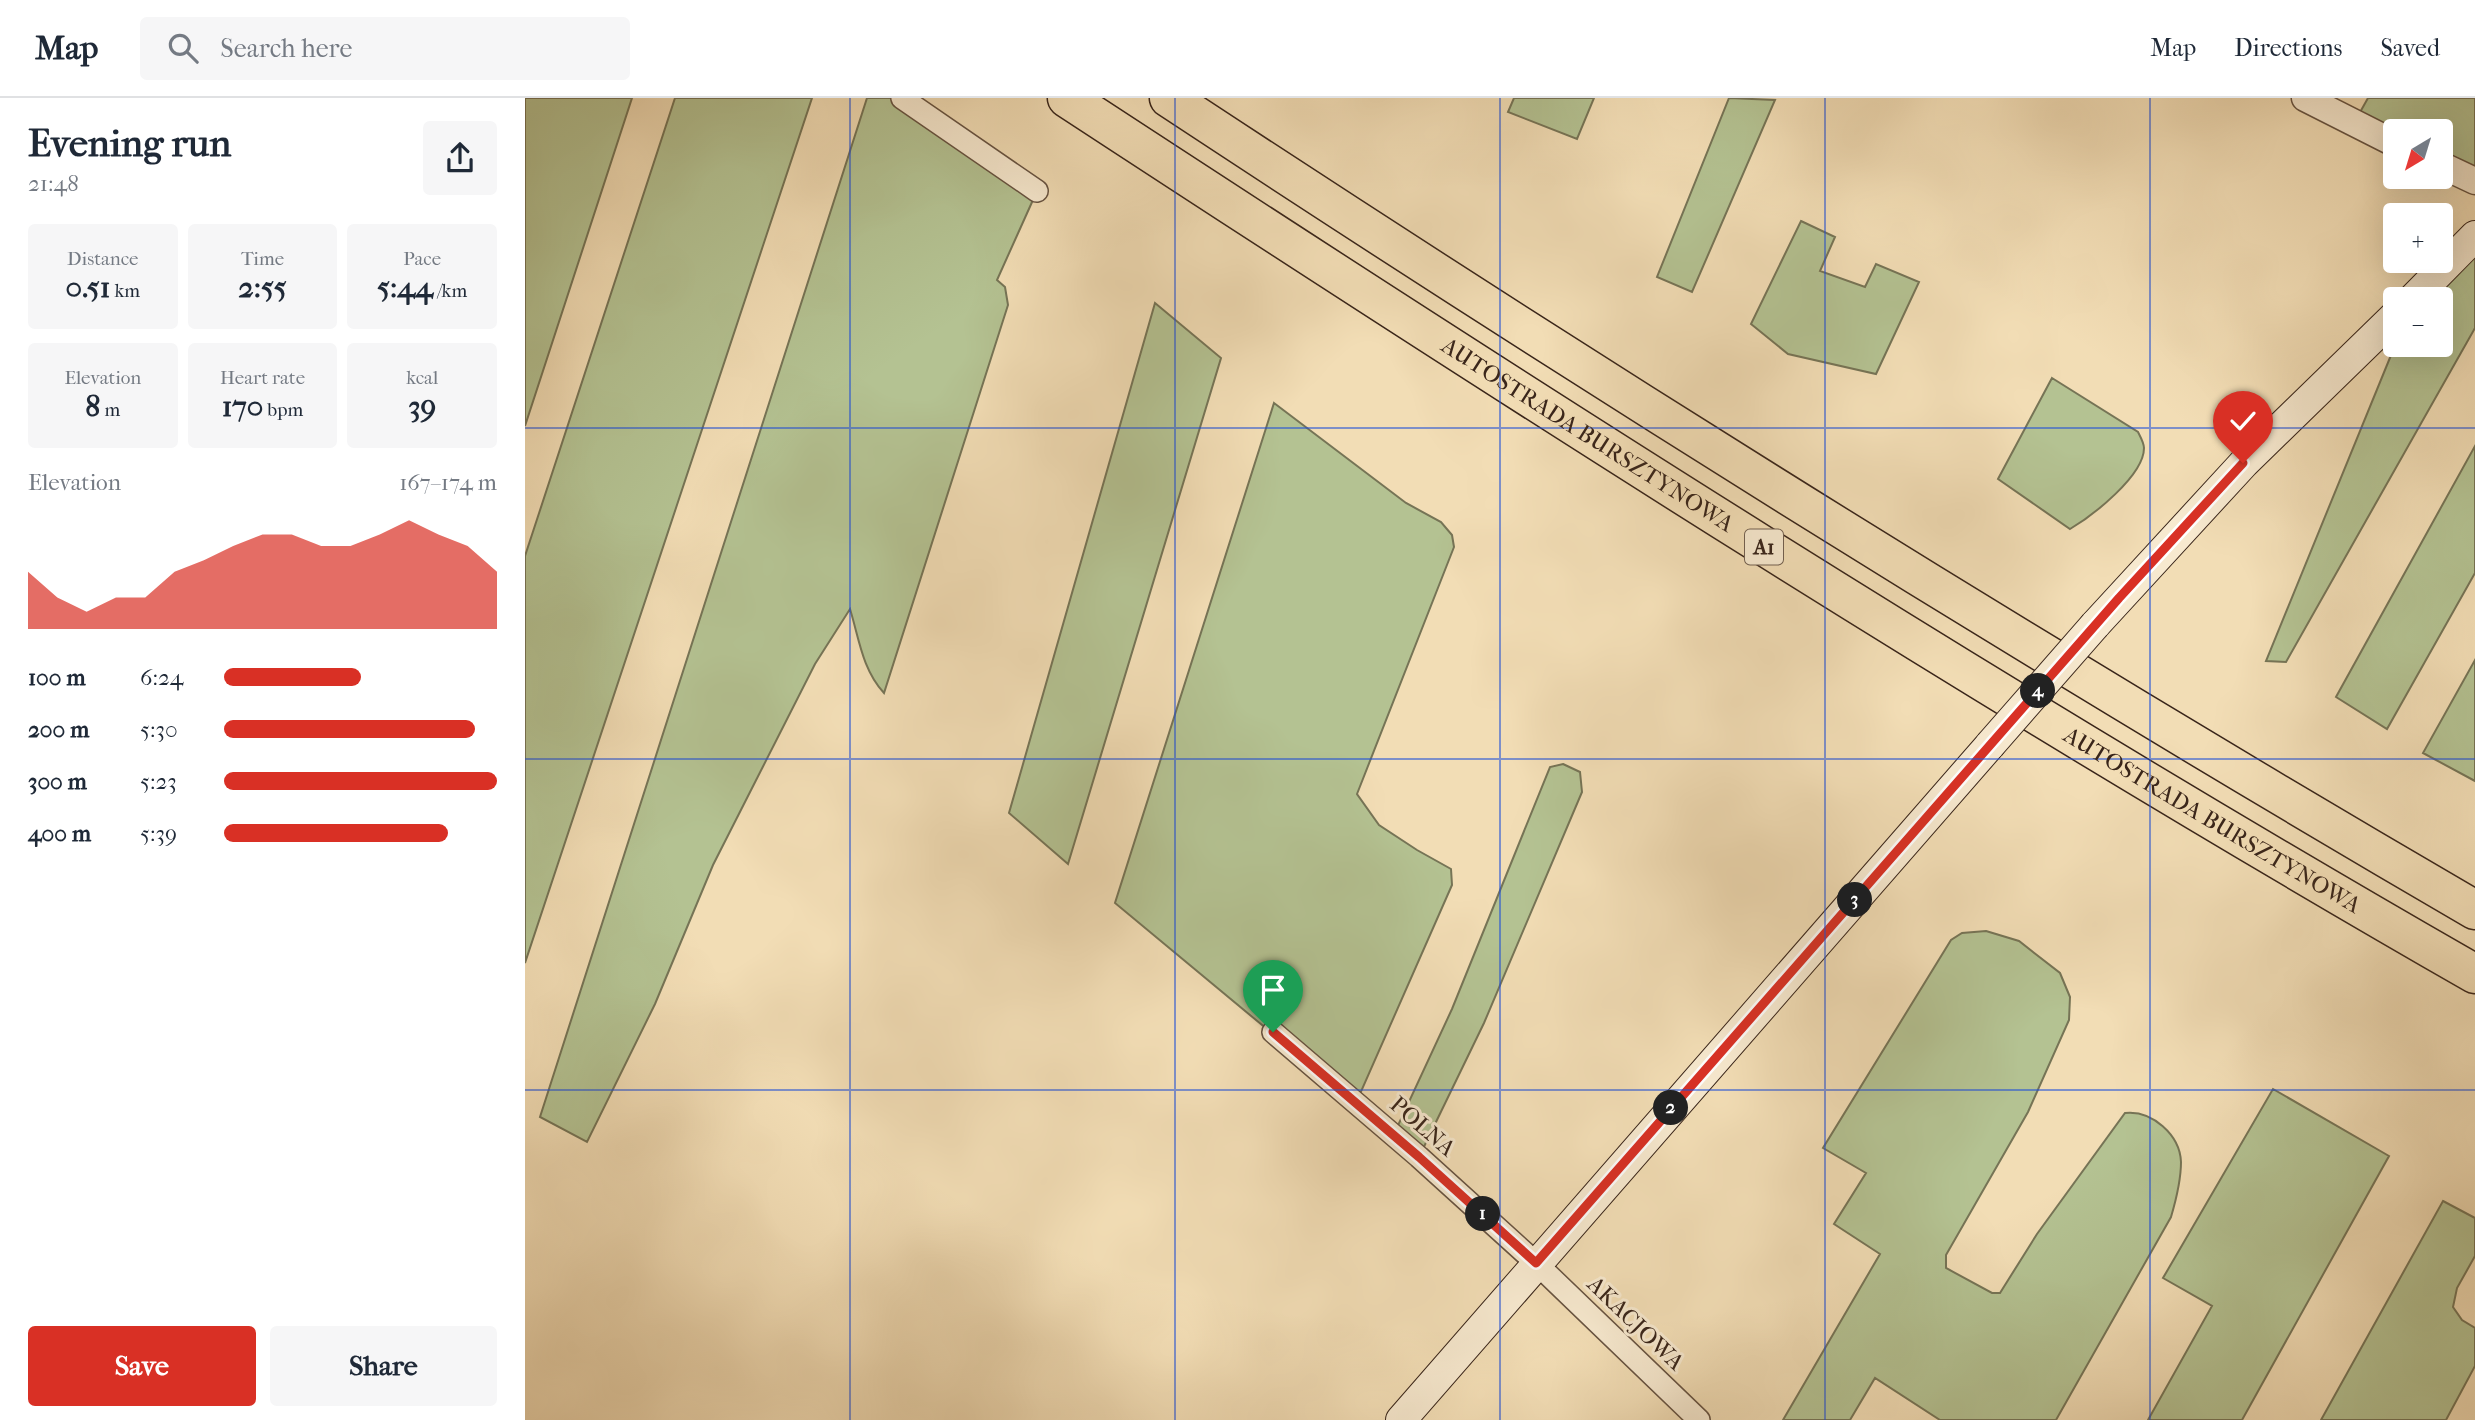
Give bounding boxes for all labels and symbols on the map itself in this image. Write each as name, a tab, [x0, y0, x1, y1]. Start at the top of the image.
north arrow	[2383, 119, 2453, 189]
street label: AUTOSTRADA BURSZTYNOWA	[1436, 331, 1740, 538]
pin	[2213, 391, 2273, 463]
road number: A1	[1745, 530, 1783, 564]
pin: 4	[2021, 674, 2055, 708]
street label: AUTOSTRADA BURSZTYNOWA	[2058, 721, 2366, 920]
pin: 3	[1837, 882, 1873, 918]
pin	[1243, 960, 1303, 1032]
pin: 2	[1653, 1090, 1689, 1126]
street label: POLNA	[1385, 1091, 1462, 1163]
pin: 1	[1465, 1196, 1501, 1232]
street label: AKACJOWA	[1581, 1270, 1690, 1377]

